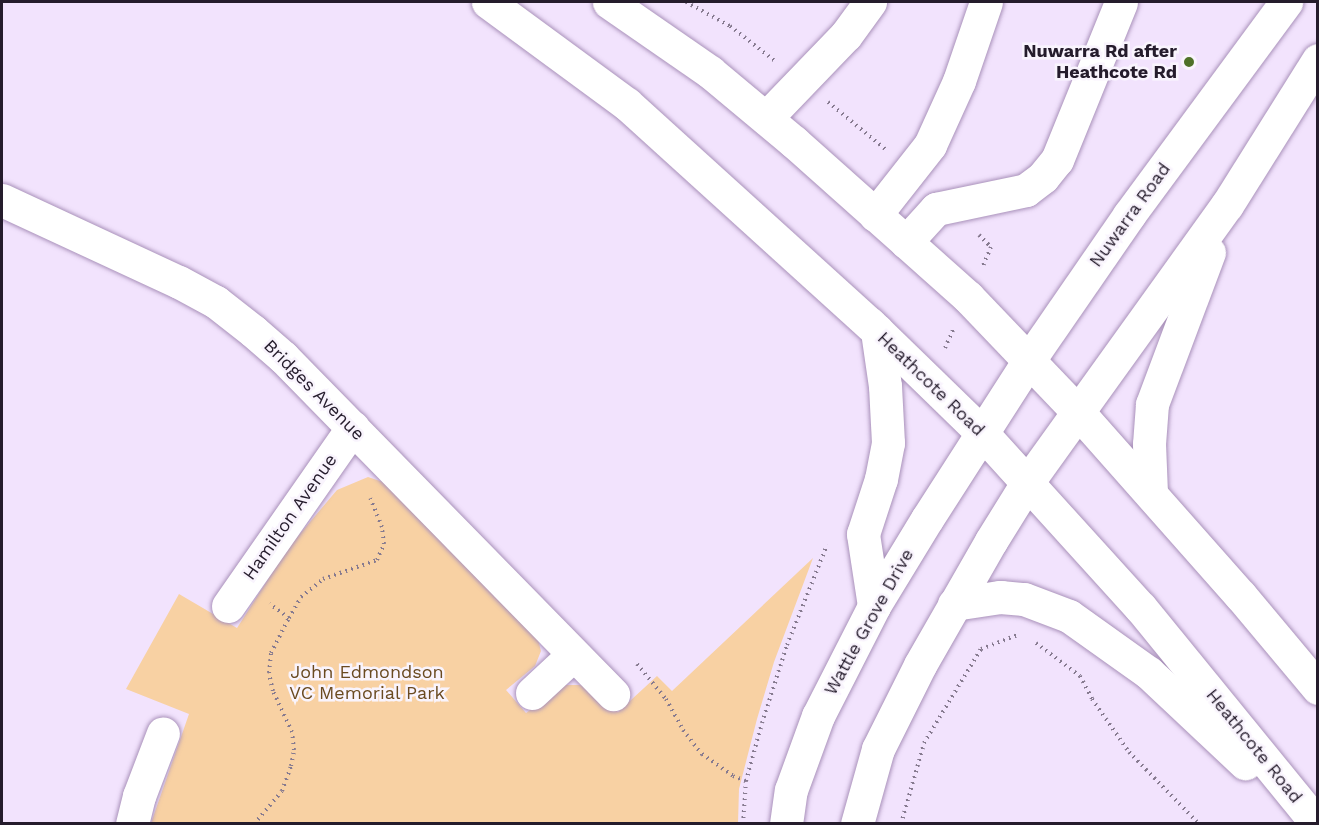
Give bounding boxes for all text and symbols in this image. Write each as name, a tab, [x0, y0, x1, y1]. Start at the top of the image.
place label: Nuwarra Rd after Heathcote Rd	[1023, 41, 1177, 84]
marker: Nuwarra Rd after Heathcote Rd	[1182, 55, 1196, 69]
street label: Nuwarra Road	[1085, 159, 1175, 271]
street label: Heathcote Road	[873, 327, 989, 441]
street label: Bridges Avenue	[259, 335, 369, 445]
street label: Hamilton Avenue	[238, 450, 342, 584]
street label: Wattle Grove Drive	[820, 545, 918, 699]
park label: John Edmondson VC Memorial Park	[289, 662, 445, 704]
street label: Heathcote Road	[1201, 685, 1307, 807]

